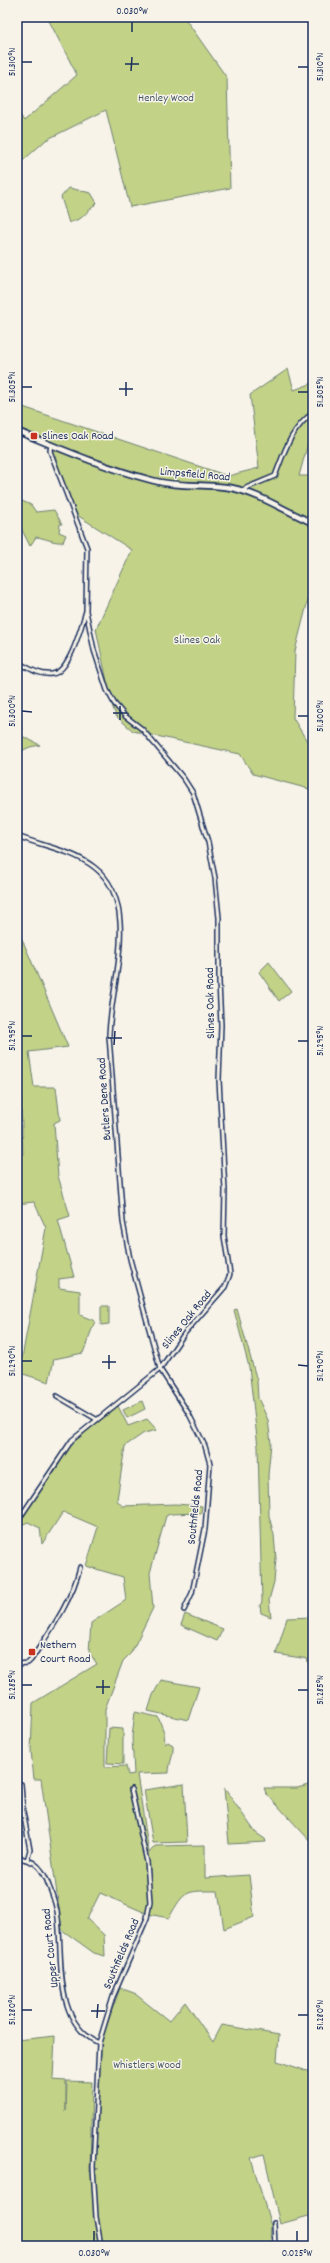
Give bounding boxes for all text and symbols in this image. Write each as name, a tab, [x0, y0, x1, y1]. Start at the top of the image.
text: 0.030°W	[116, 5, 148, 19]
text: 51.310°N	[6, 48, 20, 76]
text: 51.310°N	[314, 53, 328, 81]
park label: Henley Wood	[138, 90, 194, 107]
text: 51.305°N	[6, 371, 20, 403]
text: 51.305°N	[314, 376, 328, 408]
place label: Slines Oak Road	[42, 428, 114, 445]
marker: Slines Oak Road	[29, 431, 39, 441]
street label: Limpsfield Road	[159, 463, 231, 487]
park label: Slines Oak	[174, 632, 220, 649]
text: 51.300°N	[6, 695, 20, 727]
text: 51.300°N	[314, 700, 328, 732]
street label: Slines Oak Road	[202, 967, 220, 1039]
text: 51.295°N	[6, 1021, 20, 1051]
text: 51.295°N	[314, 1026, 328, 1056]
street label: Butlers Dene Road	[94, 1057, 116, 1141]
street label: Slines Oak Road	[158, 1287, 216, 1353]
text: 51.290°N	[6, 1345, 20, 1377]
text: 51.290°N	[314, 1350, 328, 1382]
street label: Southfields Road	[184, 1469, 208, 1545]
place label: Nethern Court Road	[40, 1637, 91, 1668]
marker: Nethern Court Road	[27, 1647, 37, 1657]
text: 51.285°N	[6, 1670, 20, 1700]
text: 51.285°N	[314, 1675, 328, 1705]
street label: Upper Court Road	[38, 1907, 64, 1989]
street label: Southfields Road	[99, 1916, 145, 1992]
text: 51.280°N	[6, 1995, 20, 2025]
text: 51.280°N	[314, 2000, 328, 2030]
park label: Whistlers Wood	[113, 2057, 181, 2074]
text: 0.030°W	[78, 2247, 110, 2261]
text: 0.025°W	[282, 2247, 313, 2261]

